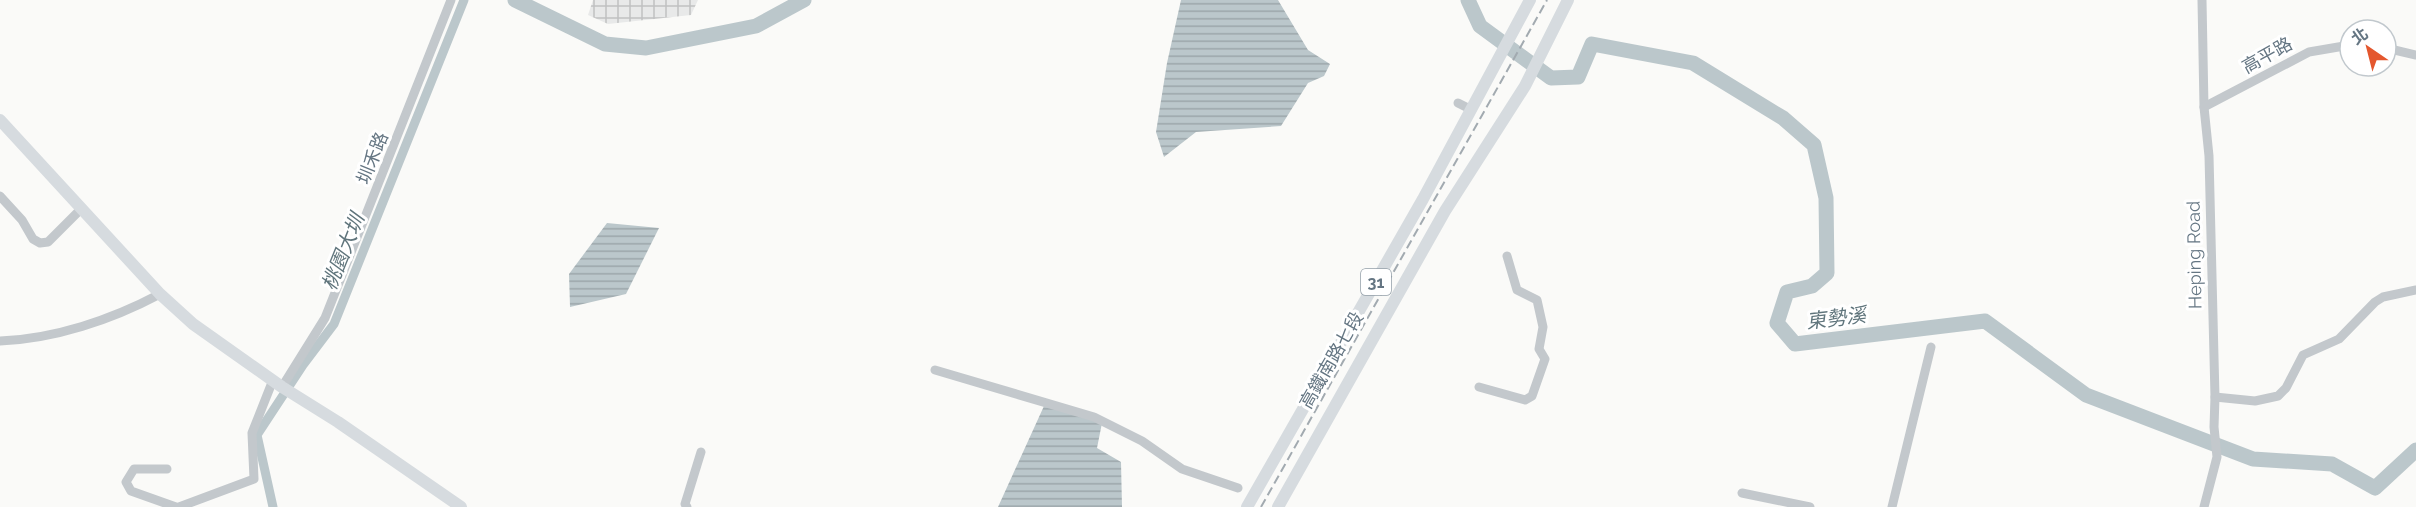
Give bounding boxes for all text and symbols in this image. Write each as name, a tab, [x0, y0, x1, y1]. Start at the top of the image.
north arrow	[2338, 18, 2398, 78]
text: 北	[2348, 24, 2372, 48]
street label: 高平路	[2238, 33, 2296, 77]
street label: 圳禾路	[352, 129, 392, 187]
street label: Heping Road	[2183, 201, 2205, 309]
water label: 桃園大圳	[317, 208, 370, 294]
road number: 31	[1361, 269, 1391, 295]
water label: 東勢溪	[1805, 302, 1870, 334]
street label: 高鐵南路七段	[1295, 308, 1367, 412]

